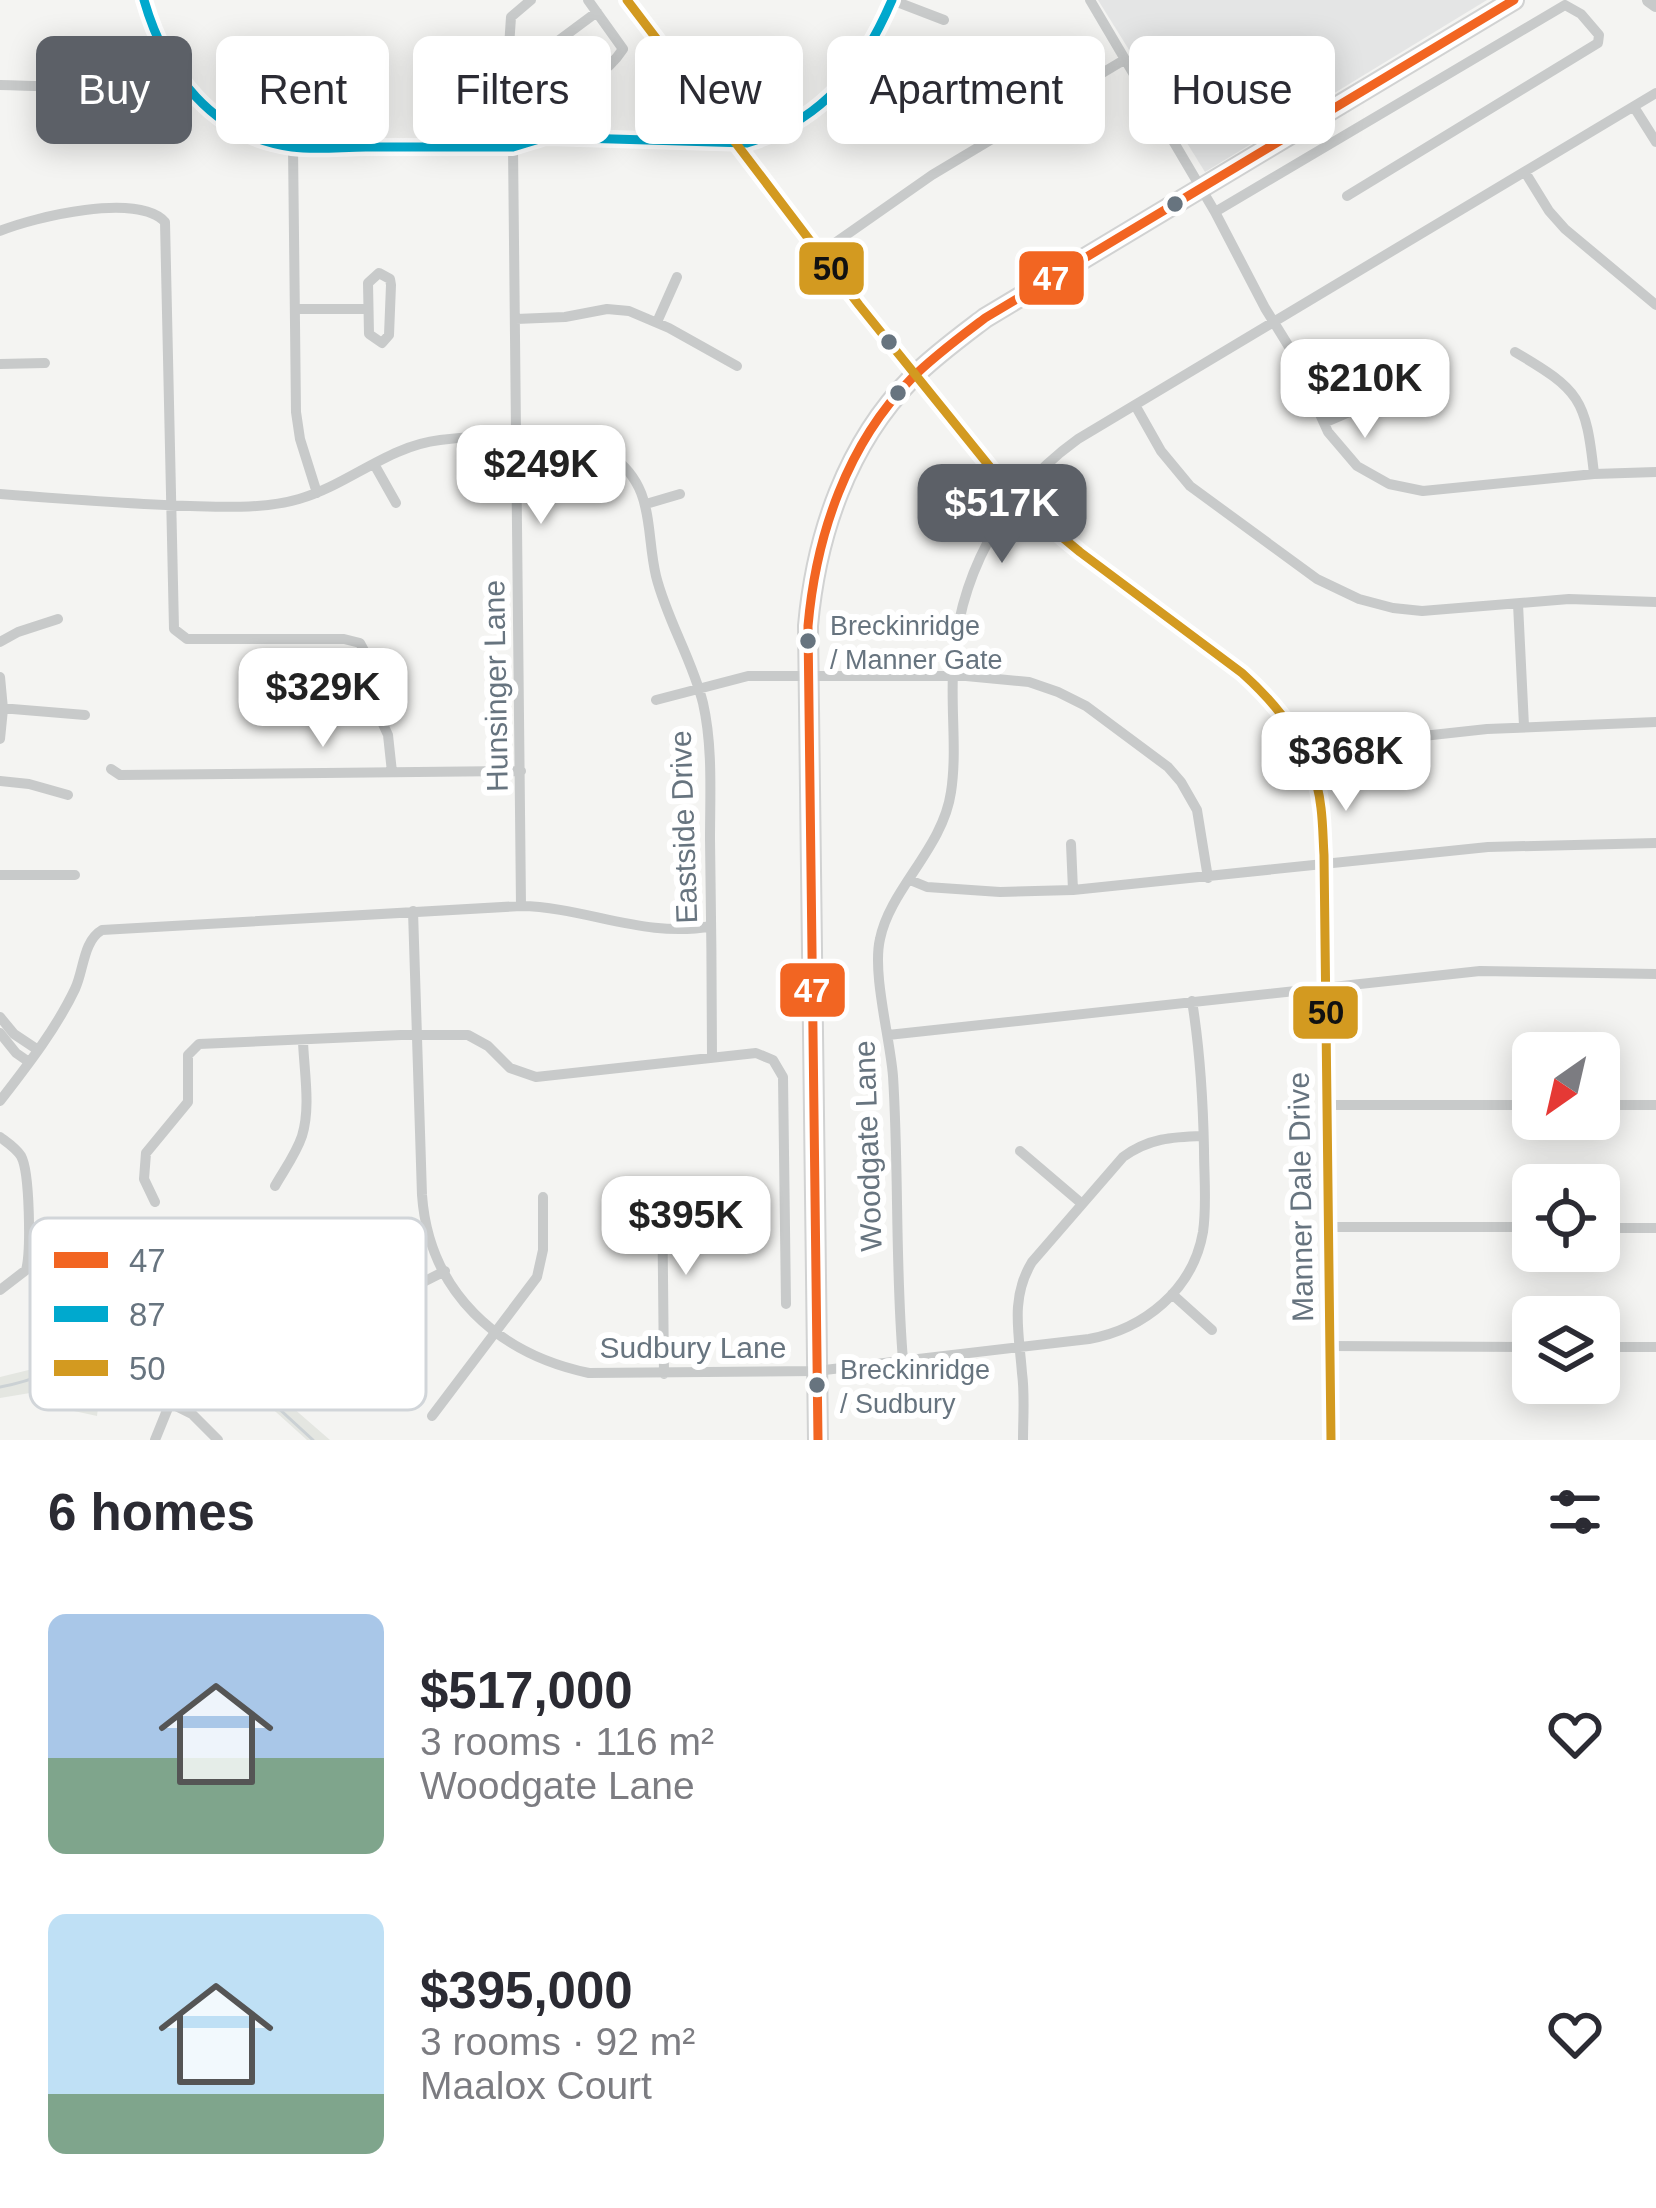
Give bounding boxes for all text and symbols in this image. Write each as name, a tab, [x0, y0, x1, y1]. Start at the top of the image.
chip: Buy	[36, 36, 192, 144]
chip: Rent	[216, 36, 389, 144]
chip: Filters	[413, 36, 611, 144]
chip: New	[635, 36, 803, 144]
chip: Apartment	[827, 36, 1105, 144]
chip: House	[1129, 36, 1335, 144]
unlabelled marker	[1164, 193, 1186, 215]
line badge: 50	[797, 240, 866, 297]
line badge: 47	[1017, 249, 1086, 307]
text: 50	[813, 250, 849, 287]
text: 47	[1033, 260, 1069, 297]
unlabelled marker	[878, 331, 900, 353]
pin: $210K	[1281, 339, 1449, 441]
text: $210K	[1308, 356, 1422, 399]
unlabelled marker	[887, 382, 909, 404]
pin: $249K	[457, 425, 625, 527]
text: $249K	[484, 442, 598, 485]
pin: $517K	[918, 464, 1086, 566]
text: $517K	[945, 481, 1059, 524]
street label: Hunsinger Lane	[477, 580, 514, 792]
place label: Breckinridge / Manner Gate	[830, 611, 1003, 675]
marker: Breckinridge / Manner Gate	[797, 630, 819, 652]
pin: $329K	[239, 648, 407, 750]
text: $329K	[266, 665, 380, 708]
pin: $368K	[1262, 712, 1430, 814]
text: $368K	[1289, 729, 1403, 772]
street label: Eastside Drive	[664, 730, 703, 924]
line badge: 47	[778, 961, 847, 1019]
text: 47	[794, 972, 830, 1009]
line badge: 50	[1291, 984, 1360, 1041]
text: 50	[1308, 994, 1344, 1031]
north arrow	[1512, 1032, 1620, 1140]
map controls	[1512, 1032, 1620, 1404]
street label: Woodgate Lane	[847, 1040, 888, 1252]
street label: Manner Dale Drive	[1282, 1072, 1319, 1322]
button: locate	[1512, 1164, 1620, 1272]
pin: $395K	[602, 1176, 770, 1278]
text: $395K	[629, 1193, 743, 1236]
legend	[30, 1218, 426, 1410]
text: 47	[129, 1242, 166, 1279]
text: 87	[129, 1296, 166, 1333]
button: layers	[1512, 1296, 1620, 1404]
street label: Sudbury Lane	[600, 1331, 786, 1364]
text: 50	[129, 1350, 166, 1387]
place label: Breckinridge / Sudbury	[840, 1355, 990, 1419]
marker: Breckinridge / Sudbury	[806, 1374, 828, 1396]
icon: filters	[1542, 1479, 1608, 1545]
text: 6 homes	[48, 1484, 255, 1541]
icon: home	[144, 1662, 288, 1806]
text: $517,000	[420, 1662, 633, 1719]
icon: heart	[1542, 1701, 1608, 1767]
text: 3 rooms · 116 m²	[420, 1720, 714, 1763]
text: Woodgate Lane	[420, 1764, 695, 1807]
icon: home	[144, 1962, 288, 2106]
text: $395,000	[420, 1962, 633, 2019]
icon: heart	[1542, 2001, 1608, 2067]
text: 3 rooms · 92 m²	[420, 2020, 695, 2063]
text: Maalox Court	[420, 2064, 652, 2107]

